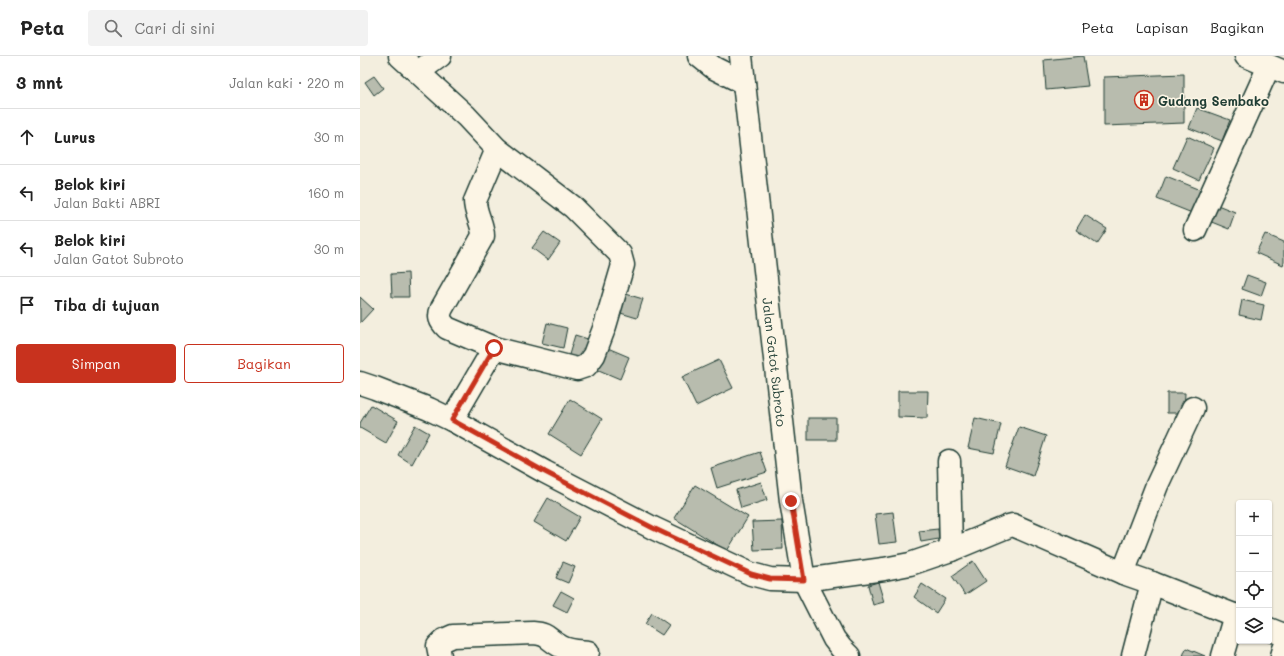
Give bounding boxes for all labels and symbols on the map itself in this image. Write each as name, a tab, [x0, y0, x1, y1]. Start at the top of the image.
building icon: Gudang Sembako	[1133, 89, 1155, 111]
place label: Gudang Sembako	[1158, 92, 1269, 109]
street label: Jalan Gatot Subroto	[760, 297, 791, 428]
route start	[485, 339, 503, 357]
route end	[782, 492, 800, 510]

